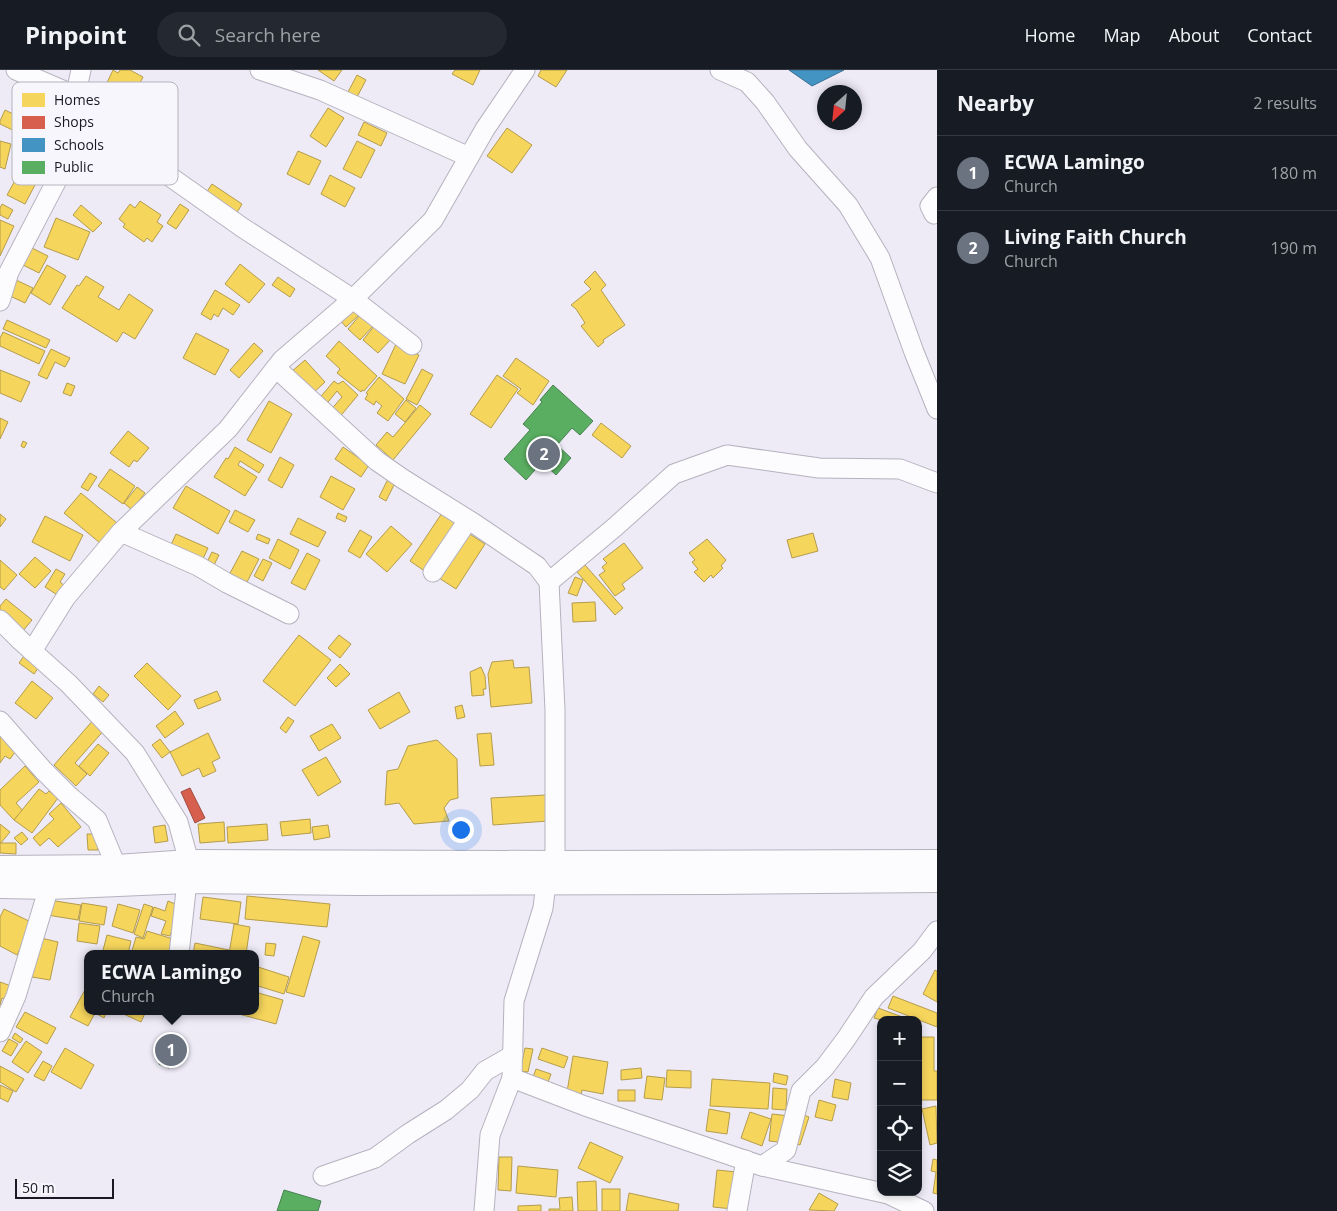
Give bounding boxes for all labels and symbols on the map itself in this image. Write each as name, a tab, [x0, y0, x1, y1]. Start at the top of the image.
legend	[12, 82, 178, 185]
north arrow	[817, 85, 862, 130]
text: Homes	[54, 90, 101, 109]
text: Shops	[54, 112, 94, 131]
text: Schools	[54, 135, 104, 154]
text: Public	[54, 157, 94, 176]
pin: 2	[528, 435, 560, 473]
your location	[448, 817, 474, 843]
pin: 1	[155, 1031, 187, 1069]
scale bar	[15, 1176, 114, 1199]

